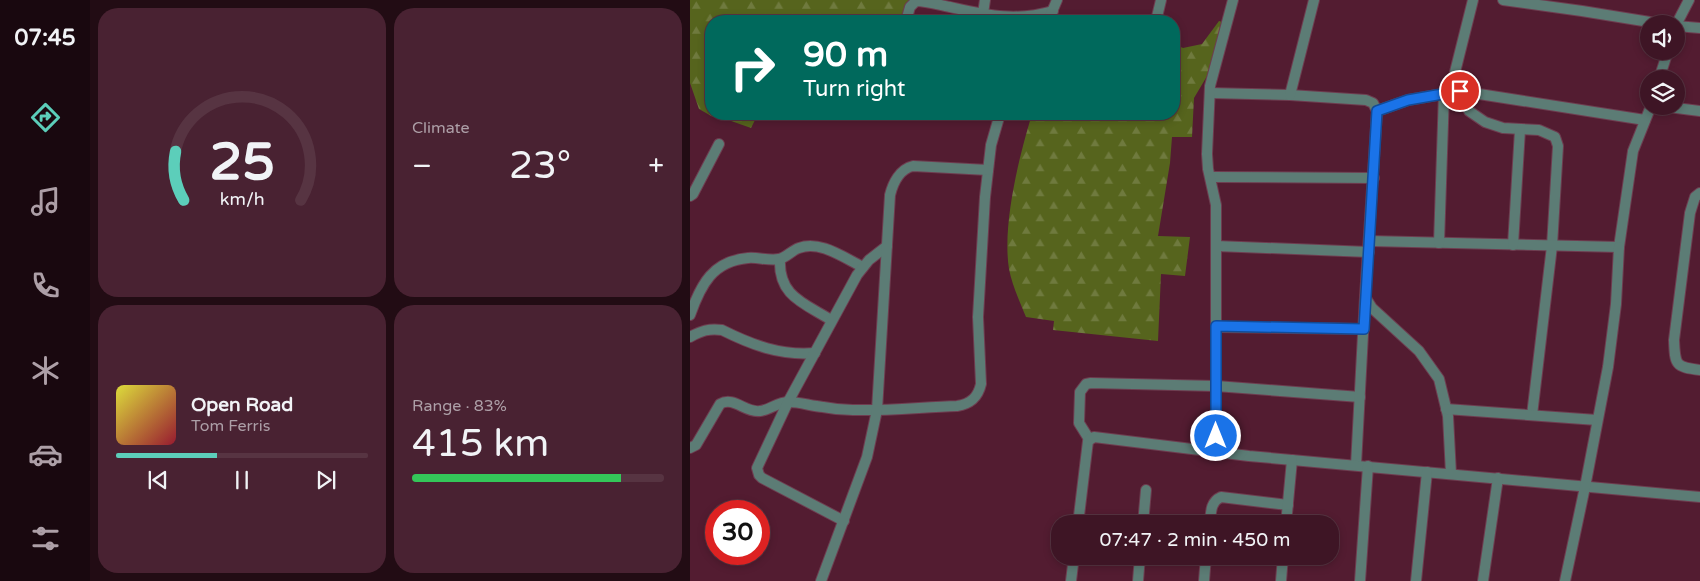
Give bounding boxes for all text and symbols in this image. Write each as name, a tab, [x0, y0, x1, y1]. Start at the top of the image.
map controls	[1640, 15, 1685, 115]
button: sound	[1640, 15, 1685, 60]
text: 07:45	[15, 25, 75, 51]
text: 90 m	[803, 34, 888, 76]
icon: right	[720, 35, 785, 100]
pin	[1439, 70, 1481, 112]
button: layers	[1640, 70, 1685, 115]
text: Turn right	[803, 76, 905, 102]
icon: arrive	[1446, 77, 1474, 105]
icon: directions	[28, 100, 63, 135]
text: Climate	[412, 118, 470, 138]
text: 25	[209, 131, 275, 194]
text: 23°	[509, 143, 571, 189]
text: −	[412, 149, 432, 183]
text: +	[648, 149, 664, 183]
icon: music	[28, 184, 63, 219]
text: km/h	[220, 189, 264, 210]
icon: phone	[28, 268, 63, 303]
icon: climate	[28, 353, 63, 388]
text: Open Road	[191, 394, 293, 416]
text: Range · 83%	[412, 396, 507, 416]
position arrow	[1189, 409, 1241, 461]
text: Tom Ferris	[191, 416, 270, 436]
text: 415 km	[412, 421, 549, 467]
icon: car	[28, 437, 63, 472]
icon: previous	[144, 466, 172, 494]
icon: pause	[228, 466, 256, 494]
icon: next	[312, 466, 340, 494]
speed limit sign: 30	[705, 500, 770, 565]
icon: filters	[28, 521, 63, 556]
text: 07:47 · 2 min · 450 m	[1099, 529, 1291, 551]

